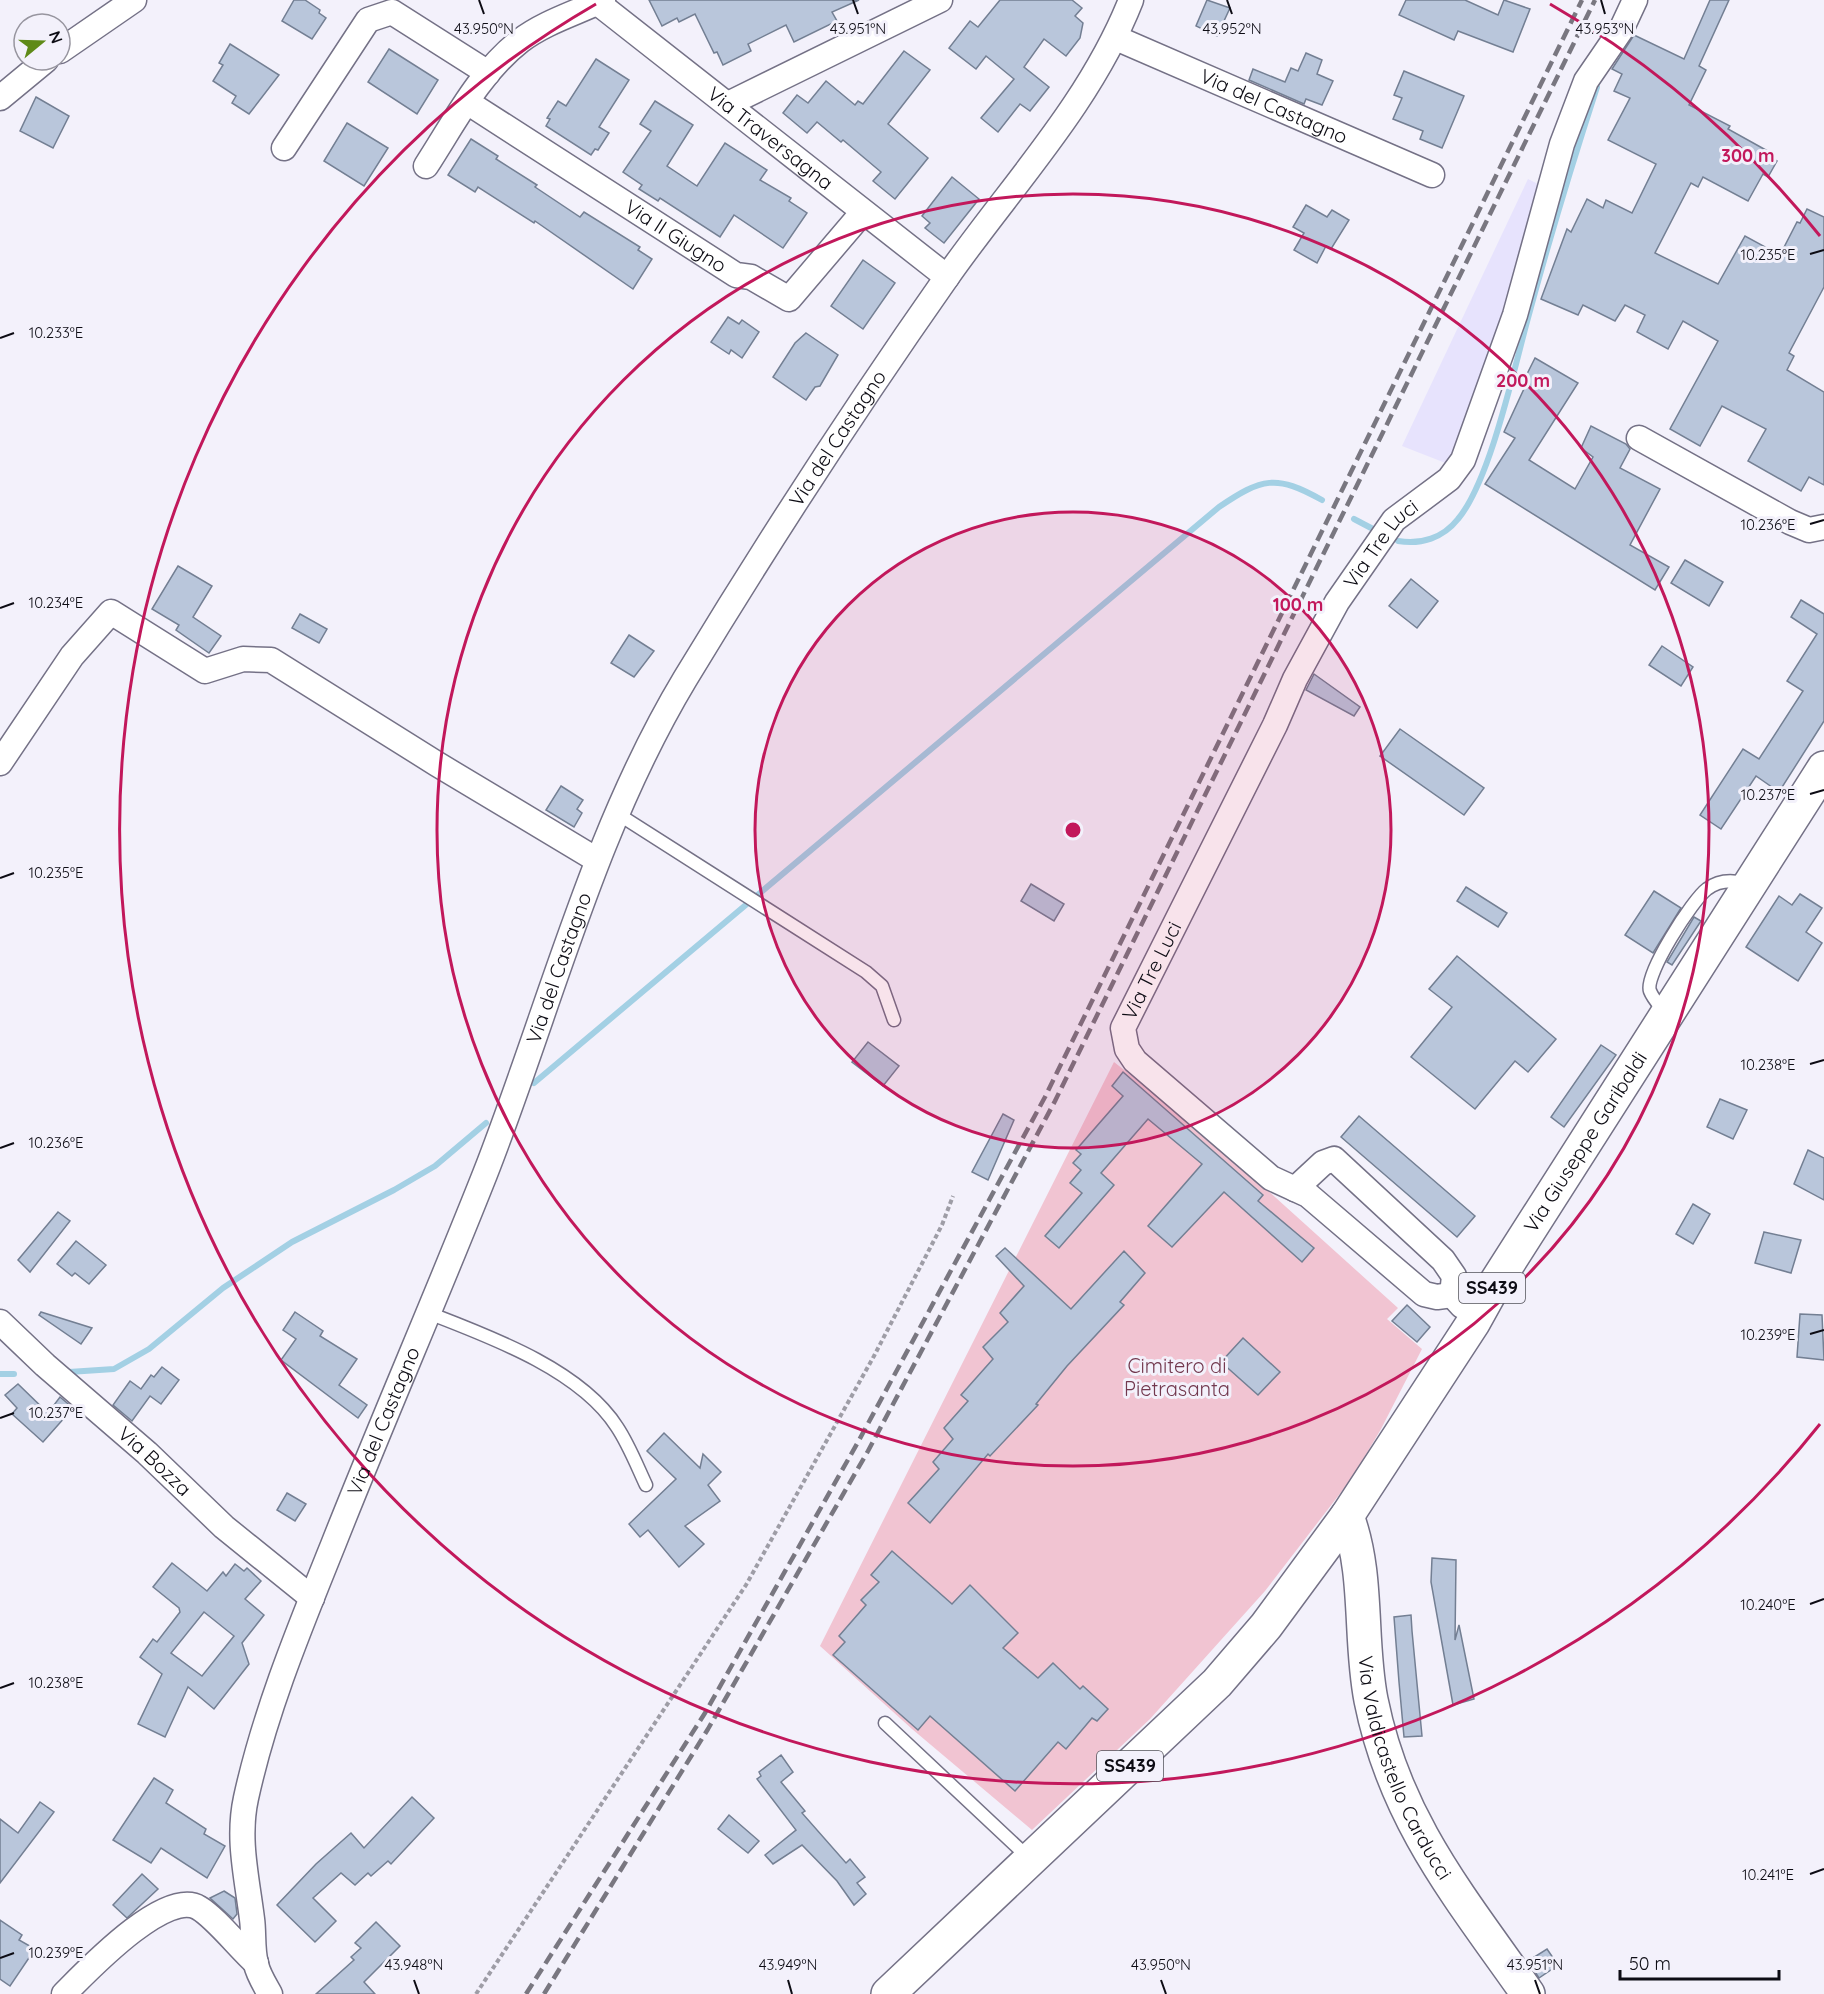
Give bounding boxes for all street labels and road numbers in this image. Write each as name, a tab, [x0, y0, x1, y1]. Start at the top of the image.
street label: Via del Castagno	[1196, 63, 1352, 149]
street label: Via Traversagna	[703, 81, 838, 195]
street label: Via II Giugno	[620, 194, 731, 278]
street label: Via del Castagno	[783, 365, 891, 511]
street label: Via Tre Luci	[1338, 494, 1423, 593]
street label: Via del Castagno	[520, 889, 597, 1047]
street label: Via Tre Luci	[1116, 917, 1186, 1024]
street label: Via Giuseppe Garibaldi	[1518, 1047, 1652, 1237]
road number: SS439	[1459, 1273, 1525, 1303]
street label: Via del Castagno	[341, 1343, 425, 1499]
street label: Via Bozza	[113, 1421, 197, 1501]
street label: Via Valdicastello Carducci	[1353, 1655, 1458, 1884]
road number: SS439	[1097, 1751, 1163, 1781]

